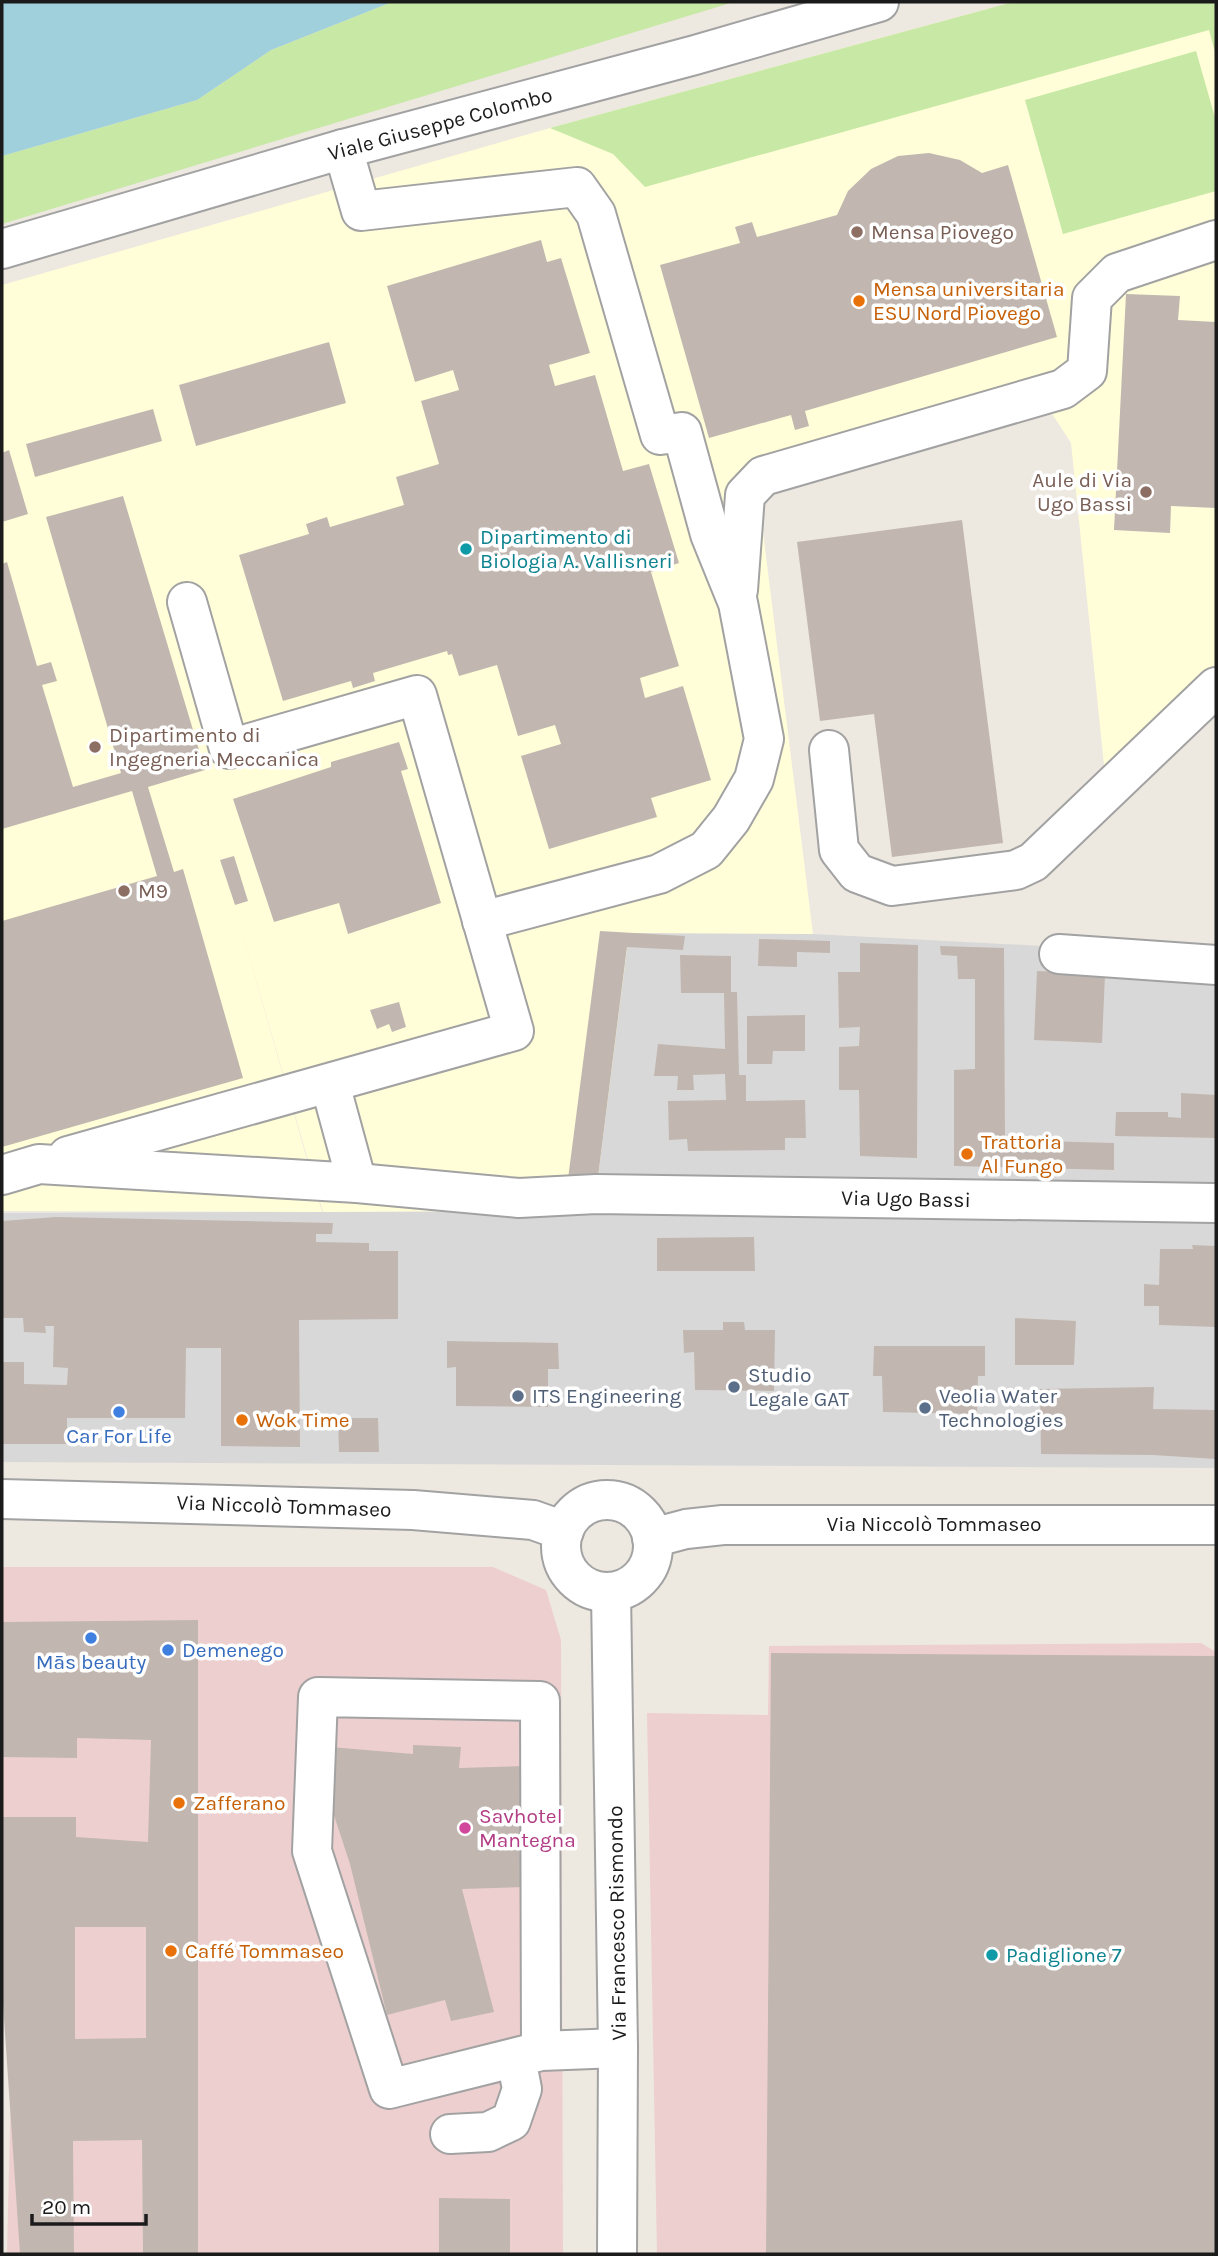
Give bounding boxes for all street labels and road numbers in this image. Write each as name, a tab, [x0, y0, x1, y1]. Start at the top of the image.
street label: Viale Giuseppe Colombo	[325, 82, 555, 166]
street label: Via Ugo Bassi	[841, 1186, 971, 1212]
street label: Via Niccolò Tommaseo	[176, 1490, 392, 1522]
street label: Via Niccolò Tommaseo	[826, 1512, 1042, 1536]
street label: Via Francesco Rismondo	[603, 1805, 631, 2041]

